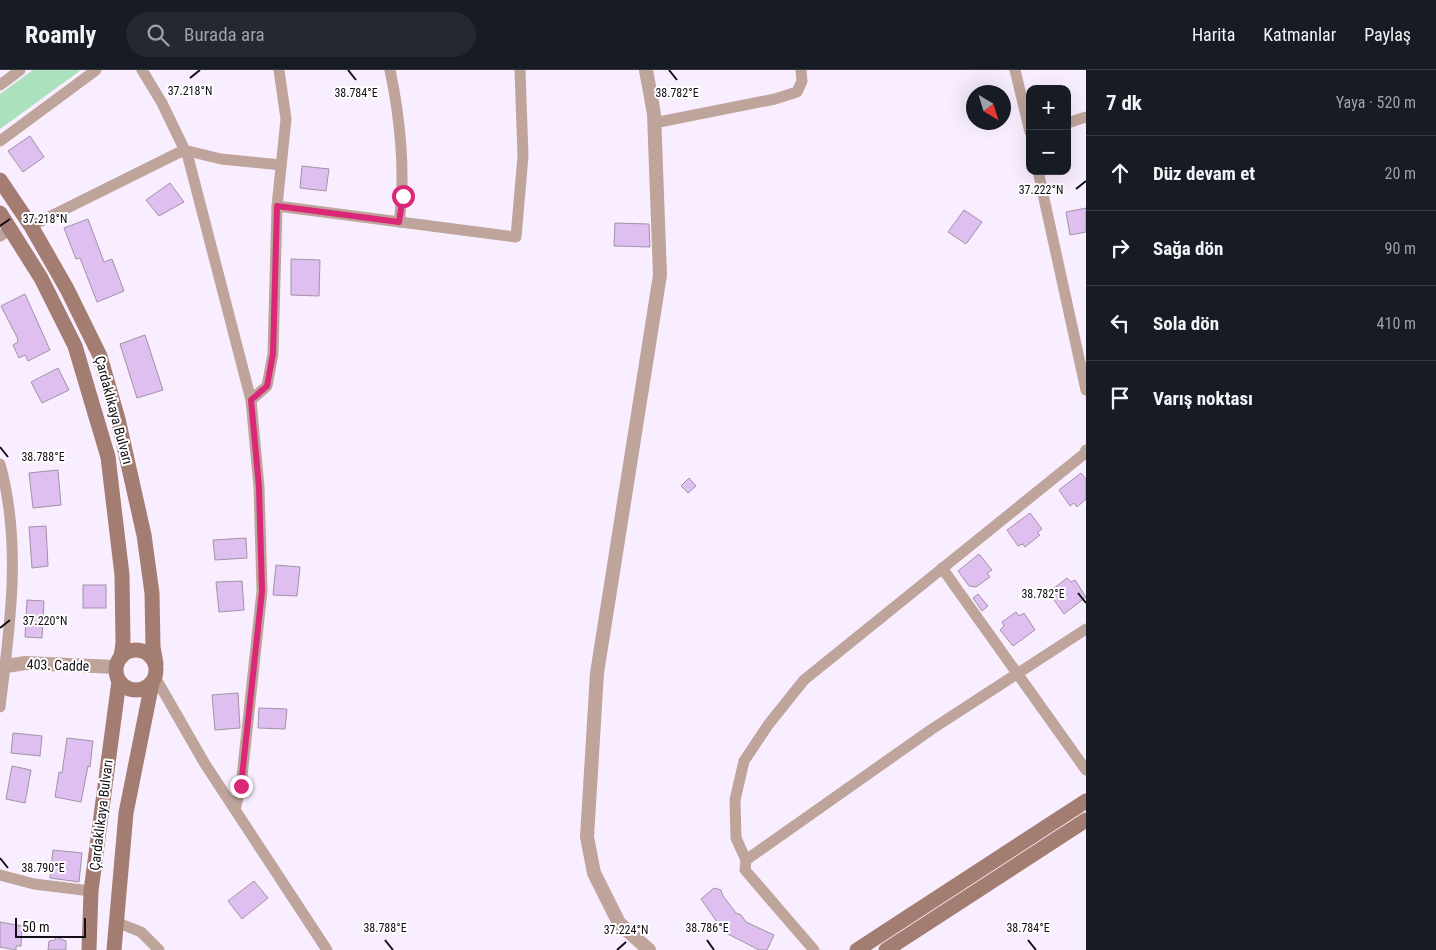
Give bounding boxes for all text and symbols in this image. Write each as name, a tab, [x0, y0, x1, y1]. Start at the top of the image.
search box	[126, 12, 476, 57]
text: Roamly	[25, 21, 96, 49]
icon: search	[144, 21, 172, 49]
text: Burada ara	[184, 23, 265, 46]
text: Harita	[1192, 24, 1235, 45]
text: Katmanlar	[1263, 24, 1336, 45]
text: Paylaş	[1364, 24, 1411, 45]
text: 37.218°N	[168, 84, 212, 98]
north arrow	[966, 85, 1011, 130]
map controls	[1026, 85, 1071, 175]
button: +	[1026, 85, 1071, 130]
text: 38.784°E	[334, 86, 378, 100]
text: 38.782°E	[655, 86, 699, 100]
text: 7 dk	[1106, 91, 1142, 115]
text: Yaya · 520 m	[1336, 93, 1416, 112]
button: −	[1026, 130, 1071, 175]
icon: ahead	[1106, 159, 1134, 187]
text: Düz devam et	[1153, 162, 1255, 185]
text: 20 m	[1384, 164, 1416, 183]
text: 37.222°N	[1019, 183, 1063, 197]
route start	[392, 185, 415, 208]
text: 37.218°N	[23, 212, 67, 226]
icon: right	[1106, 234, 1134, 262]
text: Sağa dön	[1153, 237, 1223, 260]
text: 90 m	[1384, 239, 1416, 258]
icon: left	[1106, 309, 1134, 337]
text: Sola dön	[1153, 312, 1219, 335]
text: 410 m	[1377, 314, 1416, 333]
street label: Çardaklıkaya Bulvarı	[92, 354, 136, 466]
icon: arrive	[1106, 384, 1134, 412]
text: Varış noktası	[1153, 387, 1253, 410]
text: 38.788°E	[21, 450, 65, 464]
text: 38.782°E	[1021, 587, 1065, 601]
text: 37.220°N	[23, 614, 67, 628]
street label: 403. Cadde	[26, 656, 90, 674]
street label: Çardaklıkaya Bulvarı	[86, 759, 116, 871]
route end	[230, 775, 253, 798]
text: 38.790°E	[21, 861, 65, 875]
scale bar	[15, 915, 86, 938]
text: 50 m	[22, 919, 50, 935]
text: 38.788°E	[363, 921, 407, 935]
text: 38.786°E	[685, 921, 729, 935]
text: 38.784°E	[1006, 921, 1050, 935]
text: 37.224°N	[604, 923, 648, 937]

